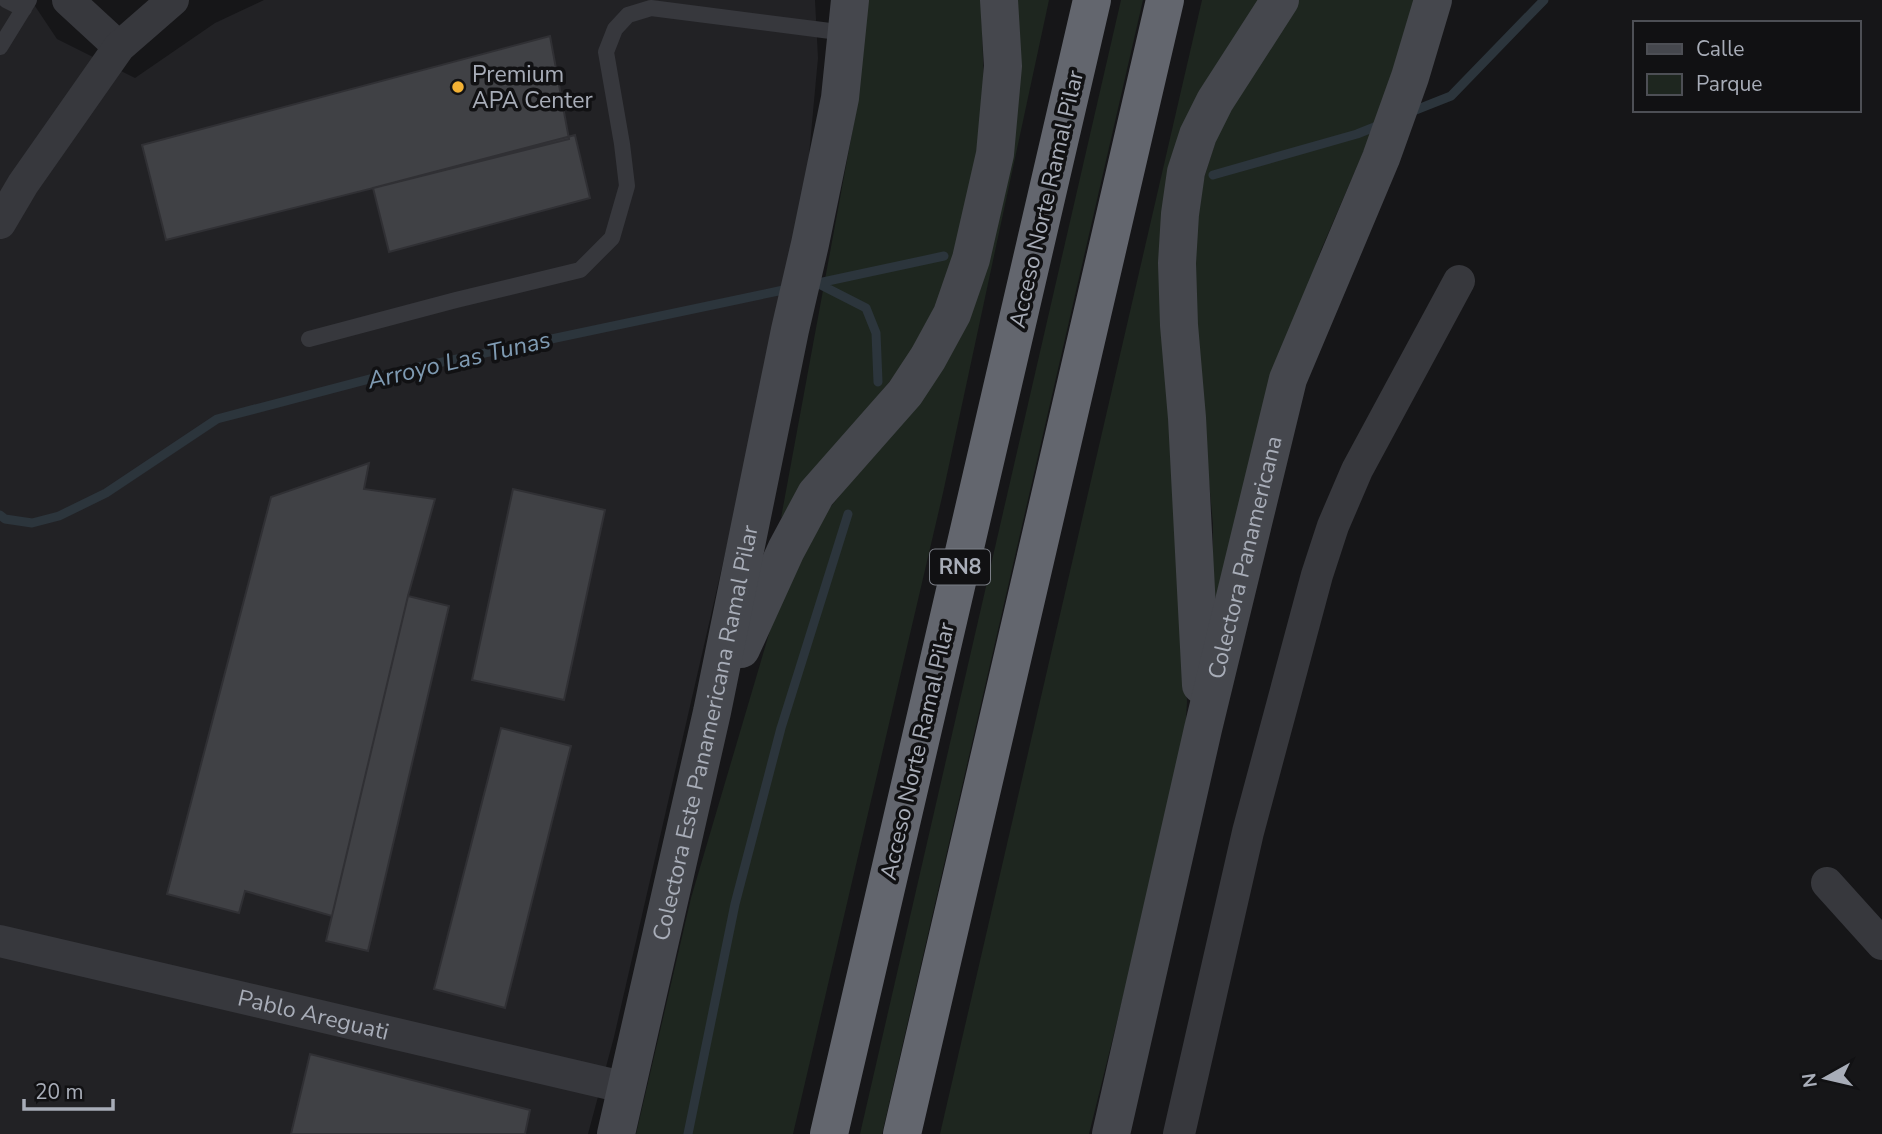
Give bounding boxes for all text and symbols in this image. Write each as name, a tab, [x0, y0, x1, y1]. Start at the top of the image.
legend	[1633, 21, 1861, 112]
text: Calle	[1696, 35, 1744, 63]
place label: Premium APA Center	[472, 59, 594, 116]
street label: Acceso Norte Ramal Pilar	[1002, 67, 1091, 331]
text: Parque	[1696, 70, 1763, 98]
marker: Premium APA Center	[450, 79, 466, 95]
water label: Arroyo Las Tunas	[363, 323, 554, 397]
street label: Colectora Panamericana	[1201, 433, 1290, 682]
street label: Colectora Este Panamericana Ramal Pilar	[645, 522, 766, 944]
road number: RN8	[930, 550, 990, 584]
street label: Acceso Norte Ramal Pilar	[873, 619, 962, 883]
street label: Pablo Areguati	[235, 982, 392, 1048]
north arrow	[1791, 1043, 1861, 1113]
scale bar	[24, 1068, 114, 1112]
text: N	[1796, 1071, 1824, 1089]
text: 20 m	[35, 1078, 84, 1106]

